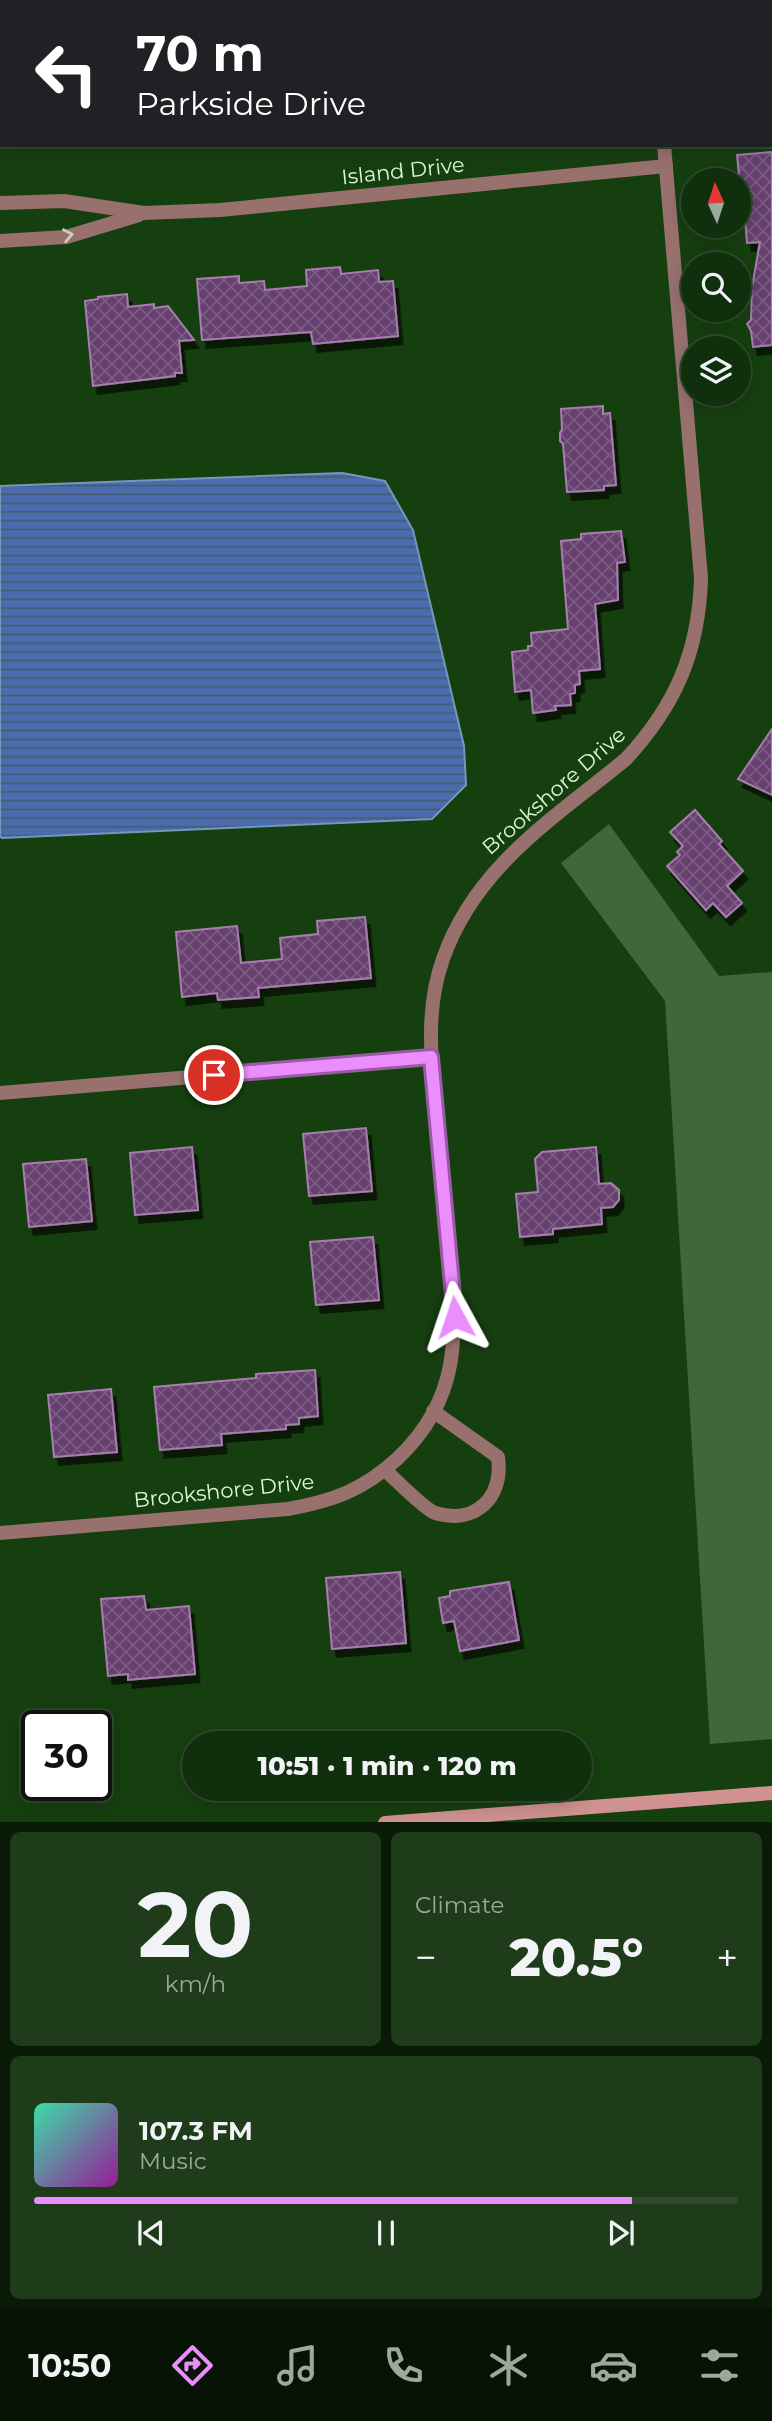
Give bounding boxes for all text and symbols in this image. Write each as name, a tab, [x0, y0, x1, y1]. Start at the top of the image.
text: 70 m	[136, 24, 264, 83]
icon: left	[21, 28, 112, 119]
text: Parkside Drive	[136, 84, 366, 123]
street label: Island Drive	[340, 152, 466, 189]
north arrow	[681, 168, 751, 238]
map controls	[681, 168, 751, 406]
one-way arrow	[62, 229, 74, 244]
button: search	[681, 252, 751, 322]
button: layers	[681, 336, 751, 406]
street label: Brookshore Drive	[477, 722, 630, 860]
pin	[184, 1045, 244, 1105]
icon: arrive	[195, 1056, 233, 1094]
position arrow	[418, 1280, 492, 1354]
street label: Brookshore Drive	[132, 1469, 316, 1512]
speed limit sign: 30	[21, 1710, 112, 1801]
text: 10:51 · 1 min · 120 m	[257, 1750, 517, 1782]
text: 20	[138, 1869, 253, 1980]
text: Climate	[415, 1891, 504, 1919]
text: 20.5°	[510, 1926, 643, 1989]
text: −	[415, 1934, 437, 1981]
text: +	[716, 1934, 738, 1981]
text: km/h	[165, 1970, 226, 1998]
text: 107.3 FM	[139, 2115, 253, 2147]
text: Music	[139, 2147, 207, 2175]
icon: previous	[132, 2214, 170, 2252]
icon: pause	[367, 2214, 405, 2252]
icon: next	[602, 2214, 640, 2252]
icon: directions	[168, 2341, 217, 2390]
icon: music	[273, 2341, 322, 2390]
icon: phone	[379, 2341, 428, 2390]
icon: climate	[484, 2341, 533, 2390]
icon: car	[589, 2341, 638, 2390]
icon: filters	[695, 2341, 744, 2390]
text: 10:50	[28, 2346, 112, 2385]

